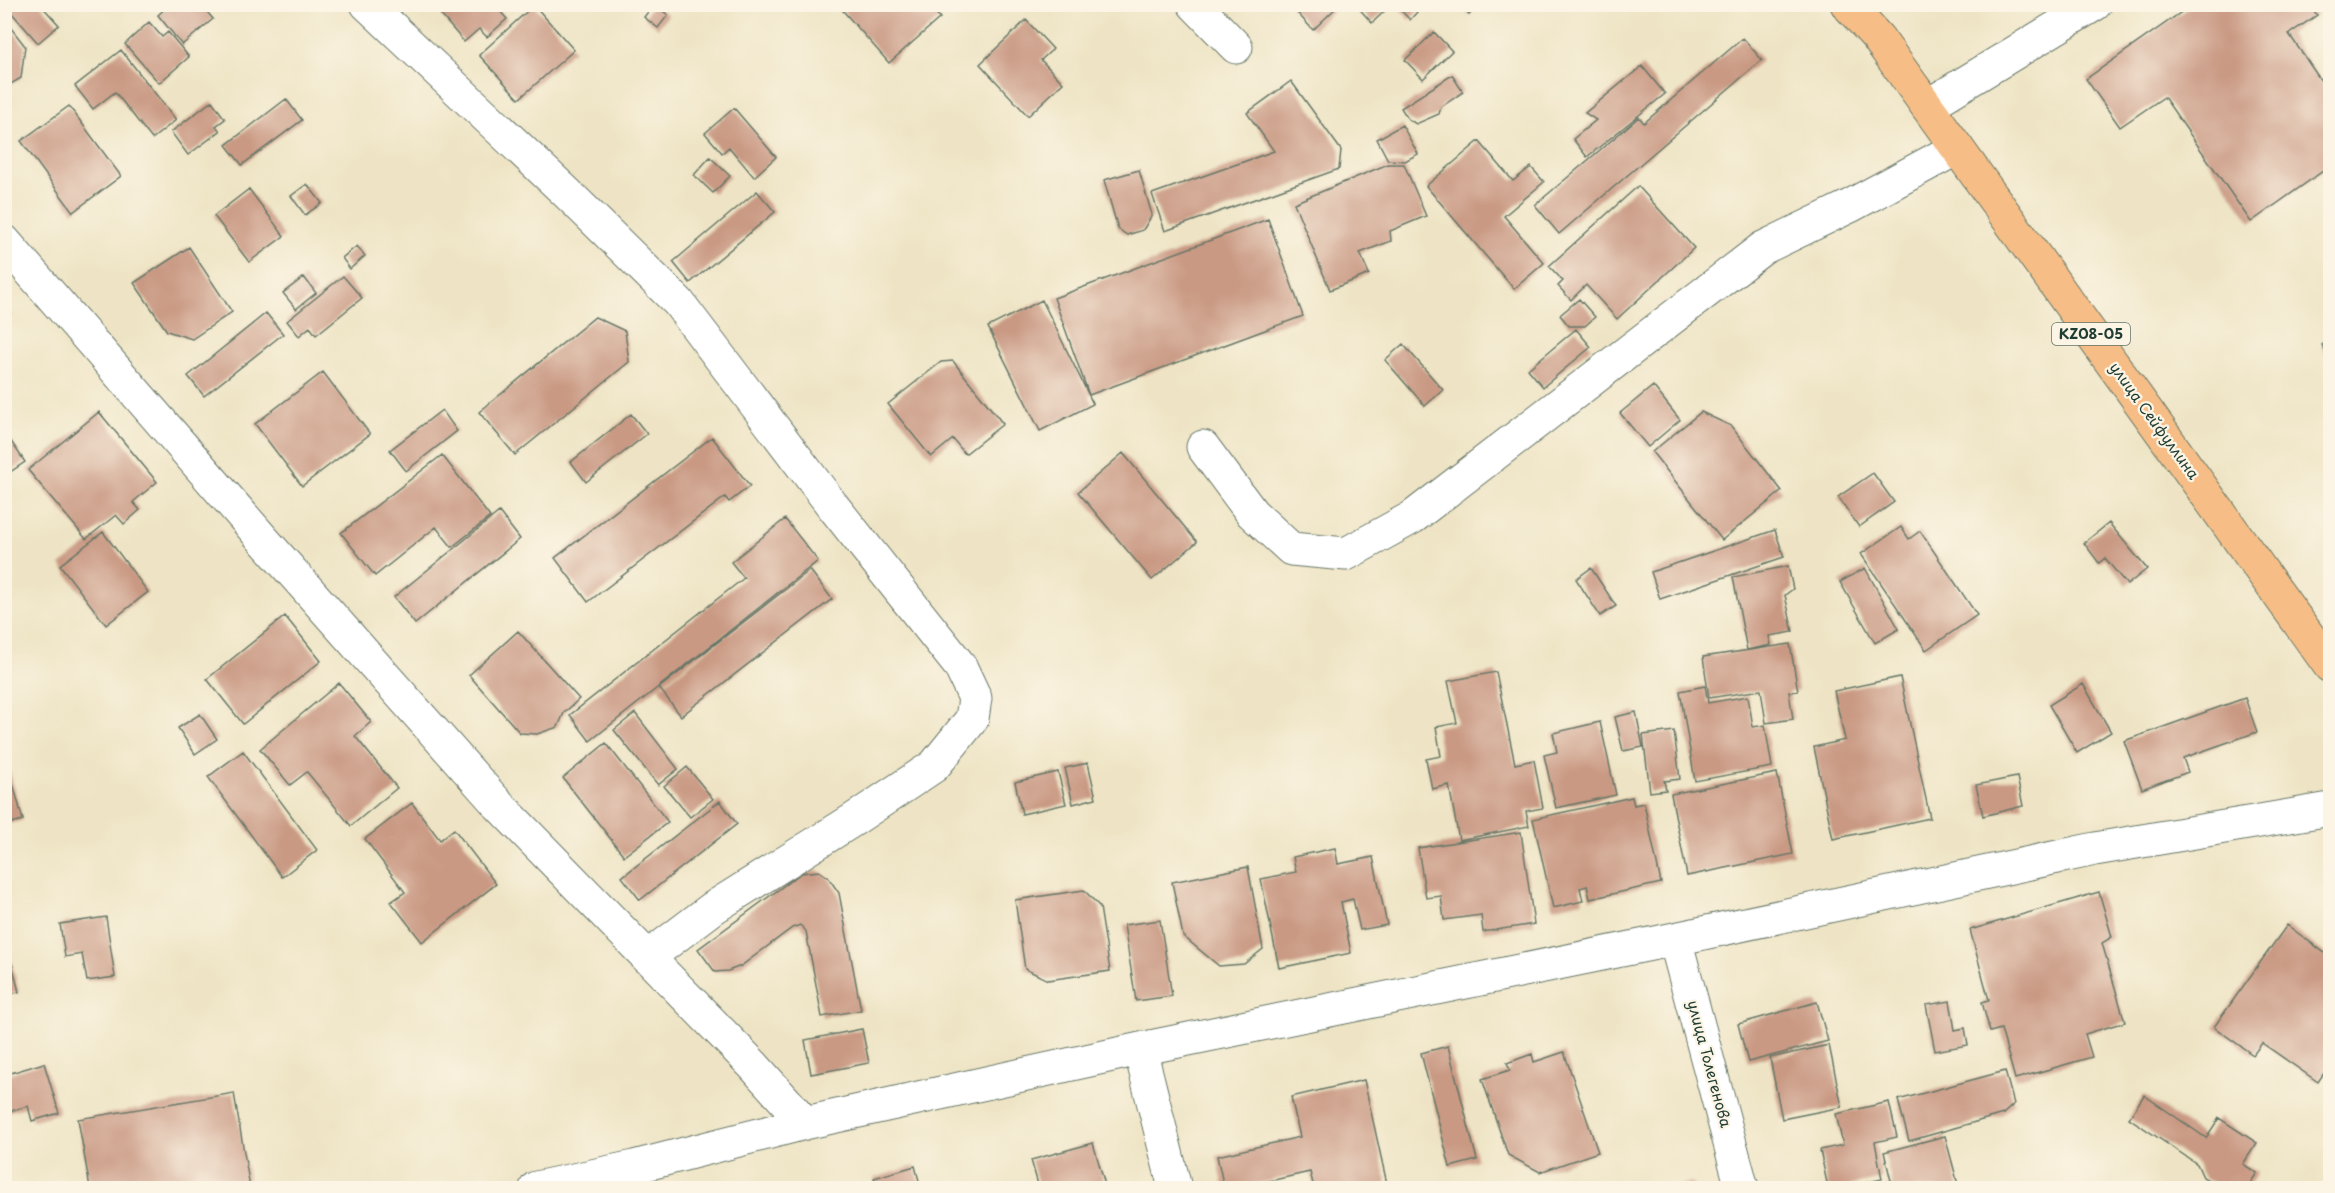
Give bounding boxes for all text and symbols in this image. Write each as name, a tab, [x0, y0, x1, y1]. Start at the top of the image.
road number: KZ08-05	[2052, 323, 2130, 345]
street label: улица Сейфуллина	[2105, 357, 2206, 484]
street label: улица Толегенова	[1682, 997, 1739, 1131]

